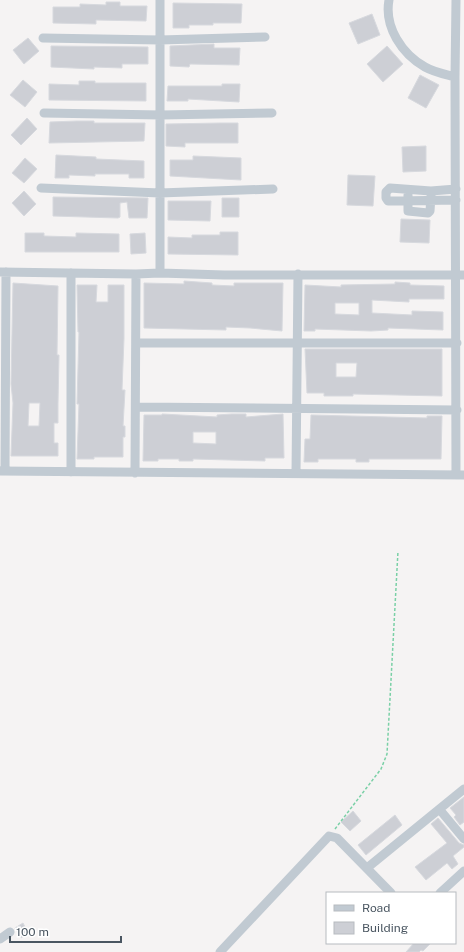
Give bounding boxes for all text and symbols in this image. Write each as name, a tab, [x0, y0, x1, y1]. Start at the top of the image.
legend	[326, 892, 456, 944]
text: Road	[362, 901, 390, 915]
scale bar	[10, 918, 121, 944]
text: Building	[362, 921, 408, 935]
text: 100 m	[16, 925, 49, 939]

